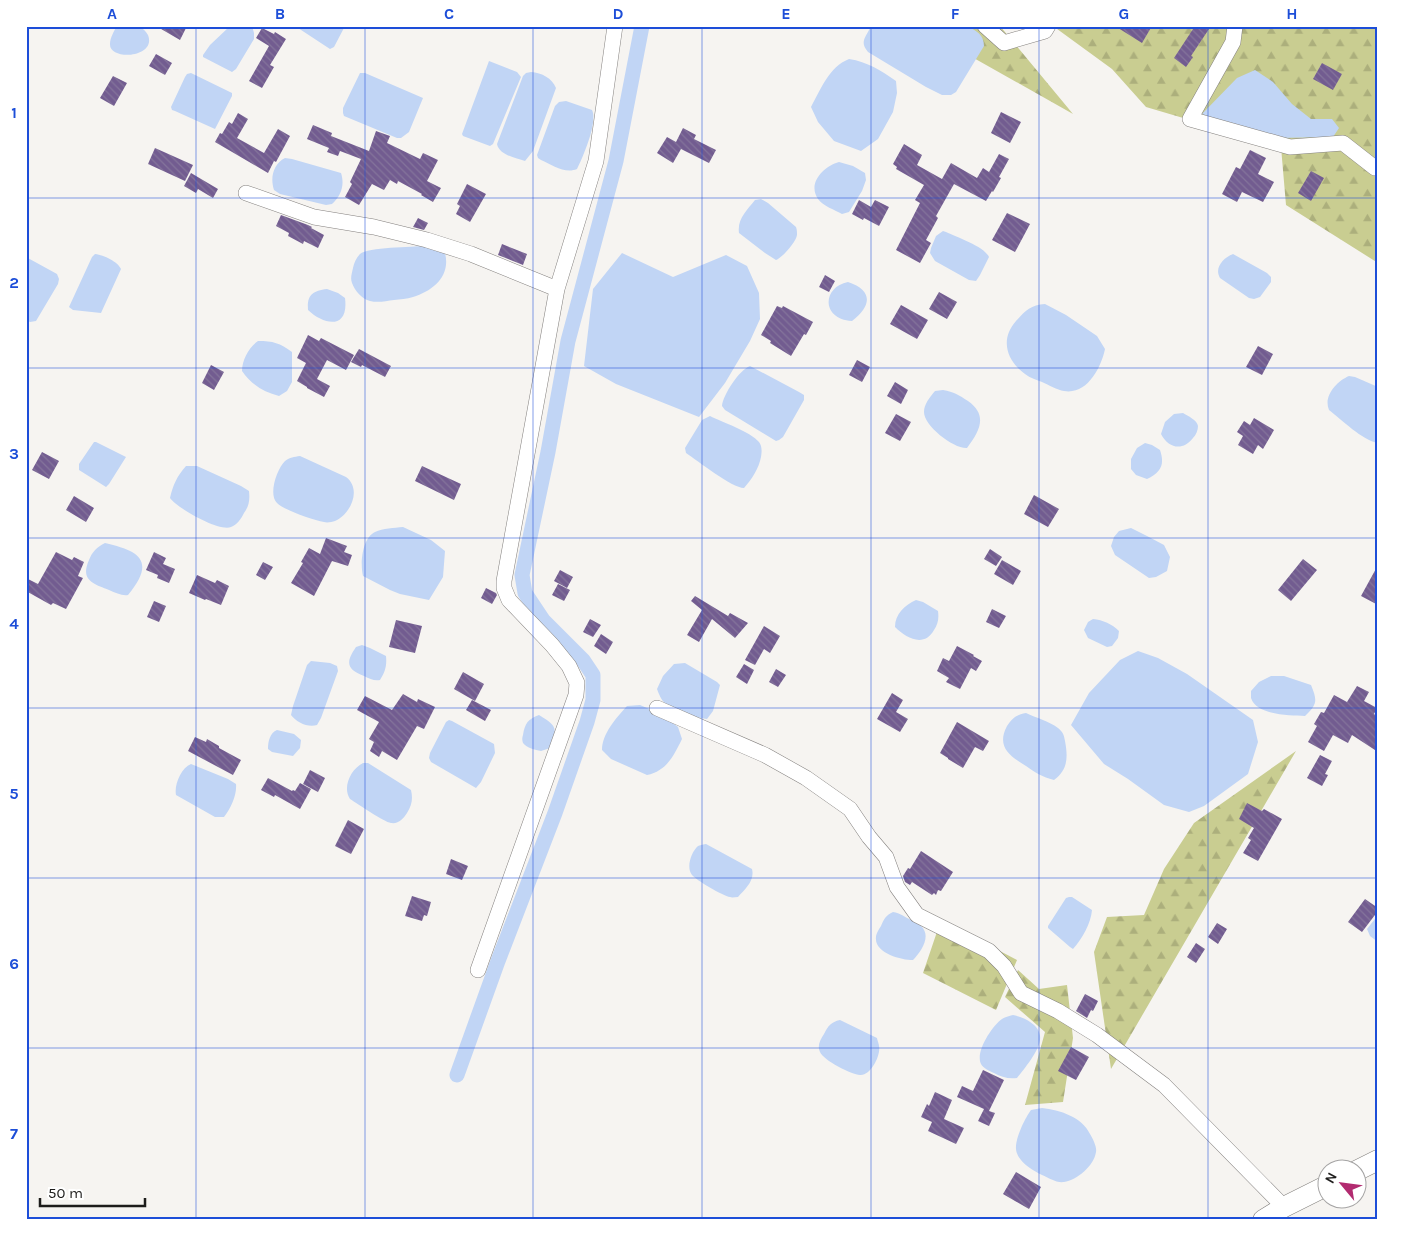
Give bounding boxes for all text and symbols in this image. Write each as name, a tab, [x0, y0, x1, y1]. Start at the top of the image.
text: A	[107, 4, 117, 23]
text: B	[275, 4, 285, 23]
text: C	[444, 4, 454, 23]
text: D	[613, 4, 624, 23]
text: E	[781, 4, 791, 23]
text: F	[951, 4, 960, 23]
text: G	[1119, 4, 1129, 23]
text: H	[1286, 4, 1298, 23]
text: 1	[11, 103, 17, 122]
text: 2	[9, 273, 19, 292]
text: 3	[9, 444, 19, 463]
text: 4	[9, 614, 19, 633]
text: 5	[9, 784, 19, 803]
text: 6	[9, 954, 19, 973]
text: 7	[10, 1124, 18, 1143]
north arrow	[1316, 1158, 1366, 1208]
text: N	[1321, 1169, 1341, 1186]
scale bar	[40, 1176, 145, 1208]
text: 50 m	[48, 1184, 83, 1202]

